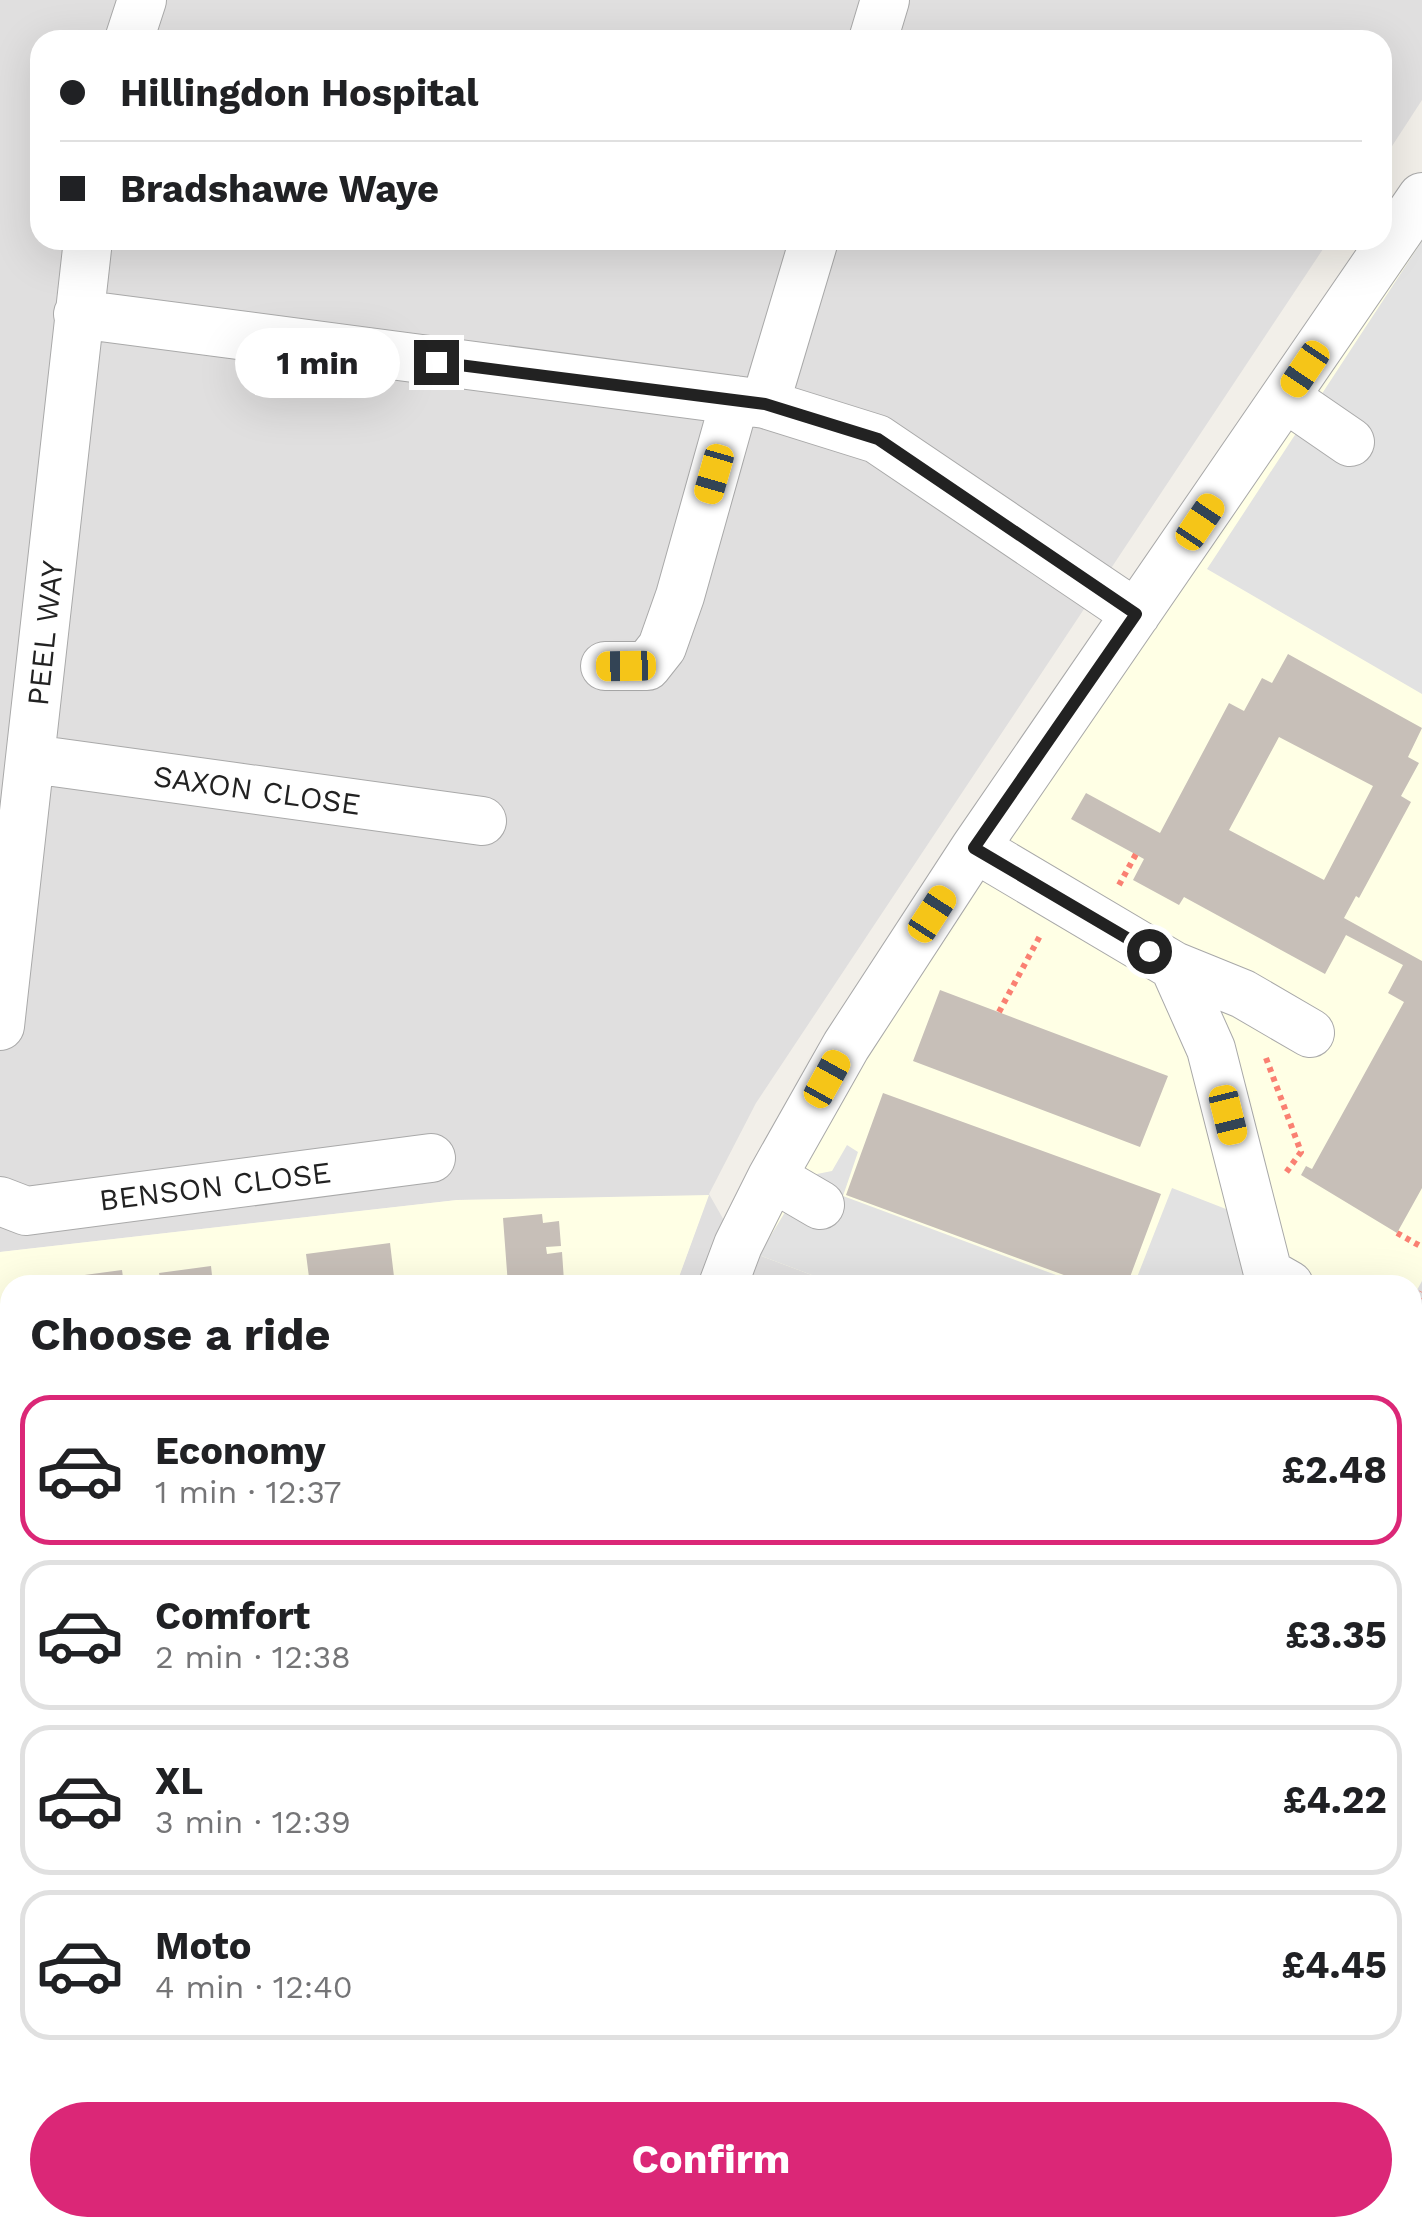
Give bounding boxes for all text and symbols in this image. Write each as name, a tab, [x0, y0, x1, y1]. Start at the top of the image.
text: Hillingdon Hospital	[120, 71, 478, 115]
text: Bradshawe Waye	[120, 167, 439, 211]
callout: 1 min	[236, 327, 401, 397]
car	[1276, 336, 1334, 402]
route end	[414, 340, 459, 385]
text: 1 min	[276, 344, 359, 382]
car	[691, 441, 737, 507]
car	[1171, 489, 1229, 555]
street label: PEEL WAY	[20, 559, 70, 707]
car	[596, 650, 656, 682]
street label: SAXON CLOSE	[151, 758, 363, 822]
car	[903, 881, 961, 947]
route start	[1127, 929, 1172, 974]
car	[799, 1045, 855, 1113]
car	[1206, 1082, 1250, 1148]
street label: BENSON CLOSE	[97, 1154, 333, 1218]
text: Choose a ride	[30, 1308, 330, 1361]
icon: car	[35, 1425, 125, 1515]
text: Economy	[155, 1429, 326, 1473]
text: £2.48	[1282, 1448, 1387, 1492]
text: 1 min · 12:37	[155, 1473, 342, 1511]
icon: car	[35, 1590, 125, 1680]
text: Comfort	[155, 1594, 310, 1638]
text: £3.35	[1285, 1613, 1387, 1657]
text: 2 min · 12:38	[155, 1638, 351, 1676]
icon: car	[35, 1755, 125, 1845]
text: XL	[155, 1759, 203, 1803]
text: £4.22	[1283, 1778, 1387, 1822]
text: 3 min · 12:39	[155, 1803, 351, 1841]
icon: car	[35, 1920, 125, 2010]
text: Moto	[155, 1924, 251, 1968]
text: £4.45	[1281, 1943, 1387, 1987]
text: 4 min · 12:40	[155, 1968, 353, 2006]
button: Confirm	[30, 2102, 1392, 2217]

